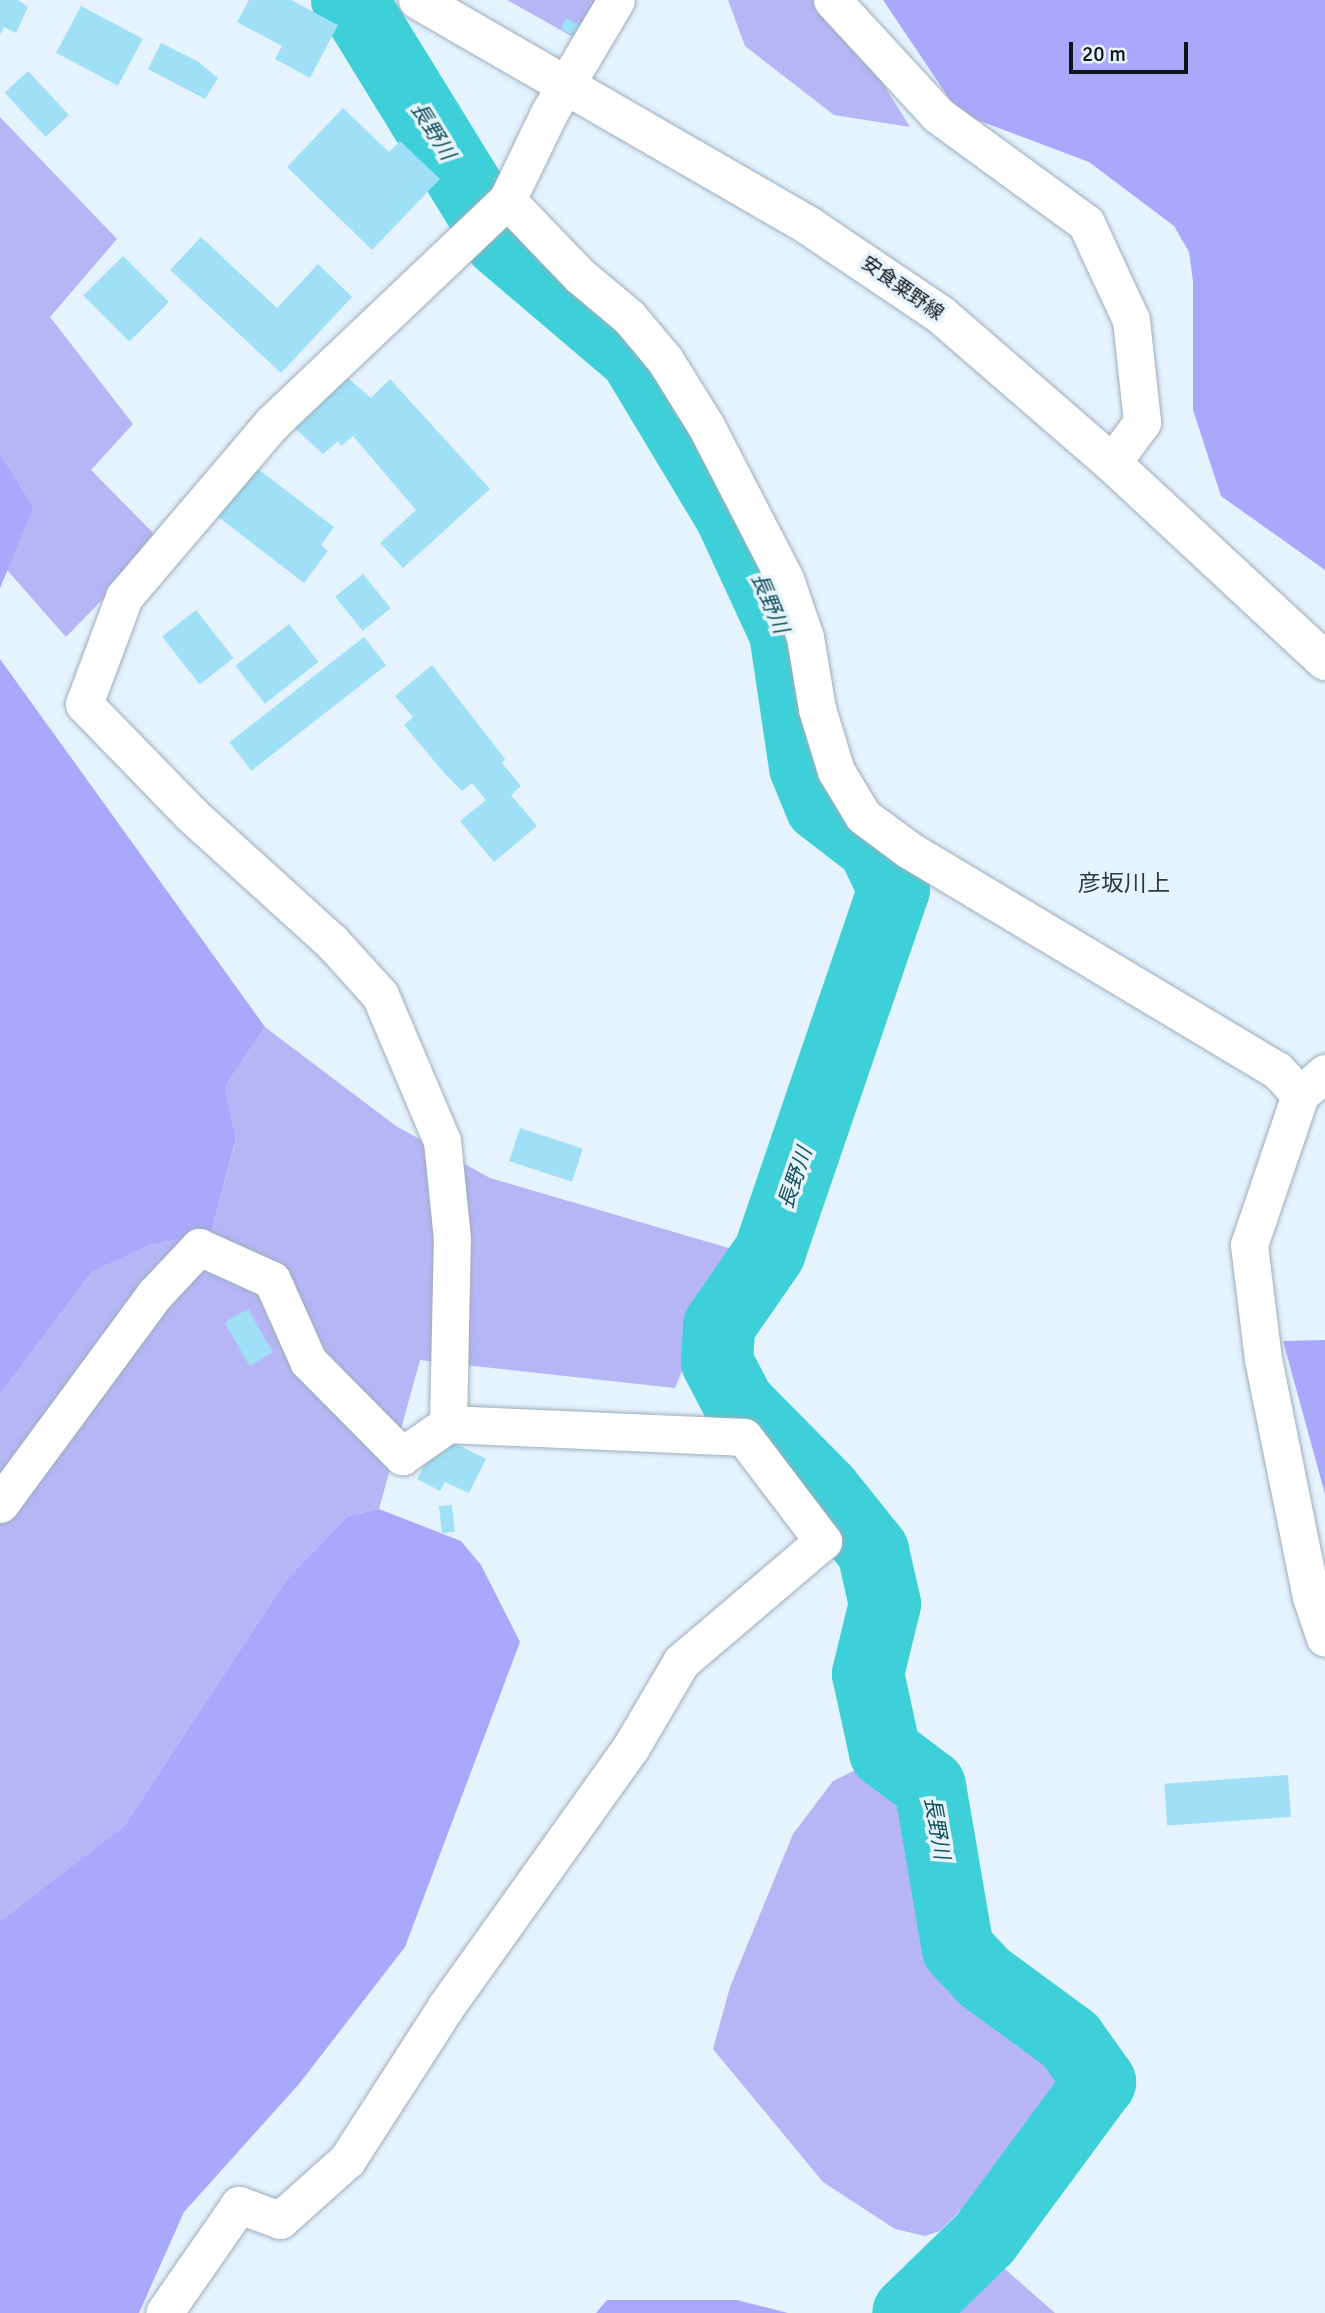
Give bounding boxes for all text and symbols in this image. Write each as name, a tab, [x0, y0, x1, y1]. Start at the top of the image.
scale bar	[1073, 28, 1192, 72]
text: 20 m	[1082, 41, 1126, 67]
water label: 長野川	[406, 98, 460, 164]
street label: 安食粟野線	[857, 252, 947, 326]
water label: 長野川	[746, 569, 794, 637]
district label: 彦坂川上	[1078, 870, 1170, 898]
water label: 長野川	[773, 1144, 817, 1212]
water label: 長野川	[919, 1795, 955, 1861]

